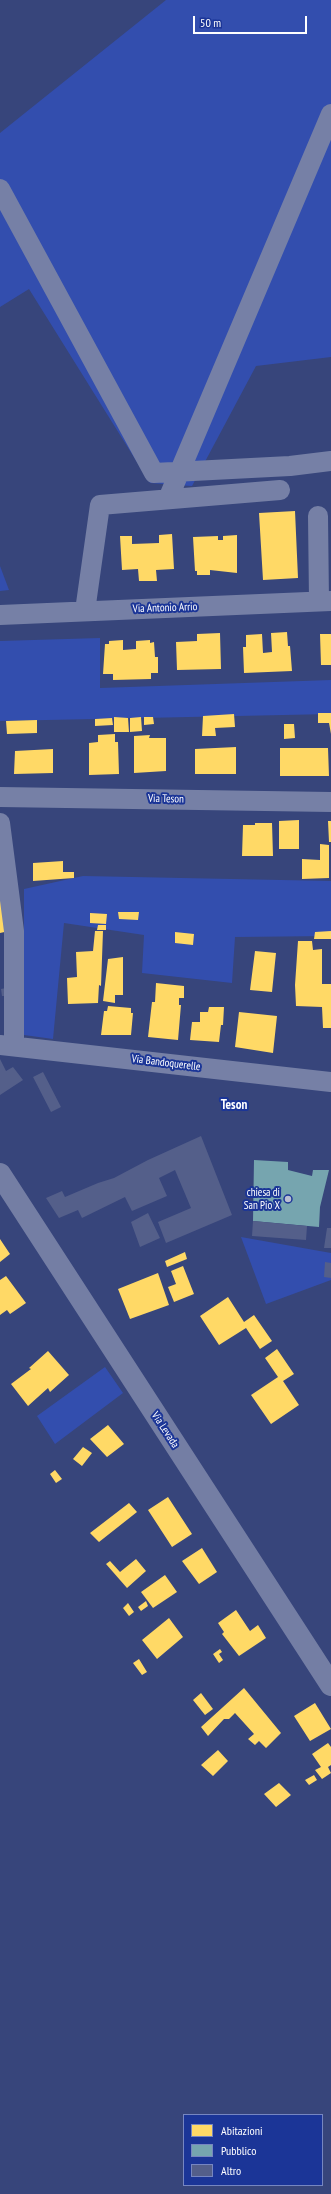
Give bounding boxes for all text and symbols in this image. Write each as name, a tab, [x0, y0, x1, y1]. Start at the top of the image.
scale bar	[195, 8, 309, 34]
text: 50 m	[200, 15, 221, 30]
street label: Via Antonio Arrio	[132, 600, 198, 616]
street label: Via Teson	[148, 792, 184, 806]
street label: Via Bandoquerelle	[131, 1052, 201, 1074]
district label: Teson	[221, 1097, 247, 1113]
place label: chiesa di San Pio X	[244, 1186, 280, 1212]
marker: chiesa di San Pio X	[283, 1194, 293, 1204]
street label: Via Levada	[148, 1409, 182, 1451]
legend	[183, 2114, 323, 2186]
text: Abitazioni	[221, 2123, 263, 2138]
text: Pubblico	[221, 2143, 256, 2158]
text: Altro	[221, 2163, 241, 2178]

